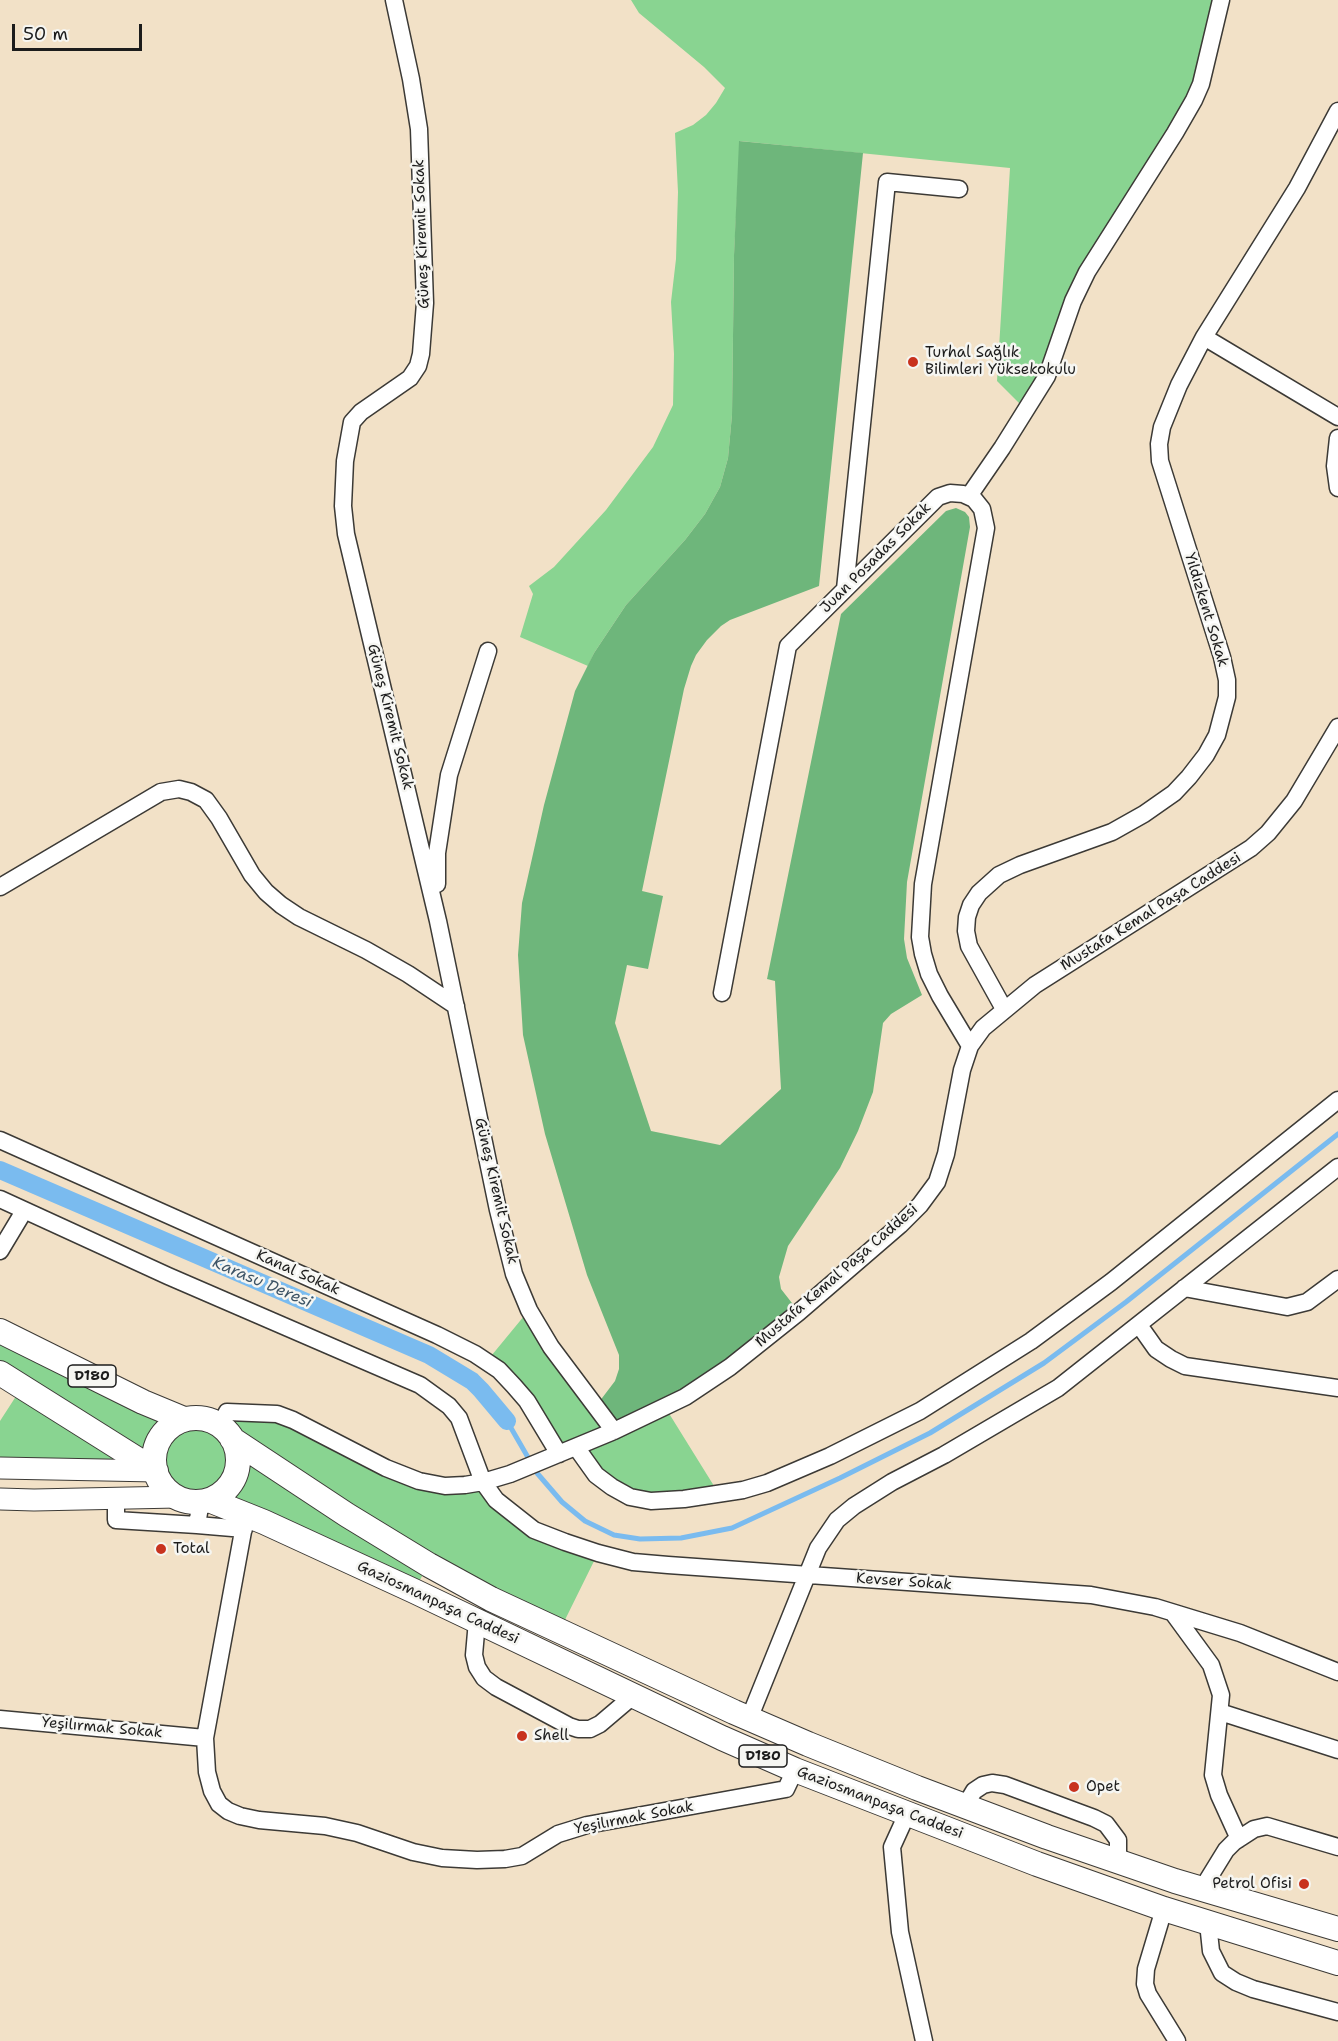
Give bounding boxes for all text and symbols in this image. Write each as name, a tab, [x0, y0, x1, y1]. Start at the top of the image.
scale bar	[15, 12, 146, 50]
text: 50 m	[23, 22, 68, 46]
street label: Güneş Kiremit Sokak	[410, 159, 434, 309]
place label: Turhal Sağlık Bilimleri Yüksekokulu	[925, 344, 1076, 379]
marker: Turhal Sağlık Bilimleri Yüksekokulu	[906, 355, 920, 369]
street label: Juan Posadas Sokak	[817, 499, 935, 617]
street label: Yıldızkent Sokak	[1180, 551, 1232, 669]
street label: Güneş Kiremit Sokak	[363, 642, 417, 792]
street label: Mustafa Kemal Paşa Caddesi	[1058, 849, 1244, 975]
street label: Güneş Kiremit Sokak	[470, 1116, 522, 1266]
street label: Mustafa Kemal Paşa Caddesi	[752, 1201, 922, 1351]
street label: Kanal Sokak	[253, 1246, 343, 1300]
water label: Karasu Deresi	[209, 1253, 315, 1313]
road number: D180	[68, 1365, 116, 1387]
place label: Total	[173, 1540, 209, 1558]
marker: Total	[154, 1542, 168, 1556]
street label: Gaziosmanpaşa Caddesi	[354, 1557, 522, 1649]
street label: Kevser Sokak	[855, 1570, 953, 1594]
street label: Yeşilırmak Sokak	[41, 1714, 163, 1742]
place label: Shell	[534, 1727, 569, 1745]
marker: Shell	[515, 1729, 529, 1743]
road number: D180	[739, 1745, 787, 1767]
street label: Gaziosmanpaşa Caddesi	[794, 1763, 966, 1843]
place label: Opet	[1086, 1778, 1120, 1796]
marker: Opet	[1067, 1780, 1081, 1794]
street label: Yeşilırmak Sokak	[573, 1798, 695, 1838]
place label: Petrol Ofisi	[1212, 1875, 1292, 1893]
marker: Petrol Ofisi	[1297, 1877, 1311, 1891]

